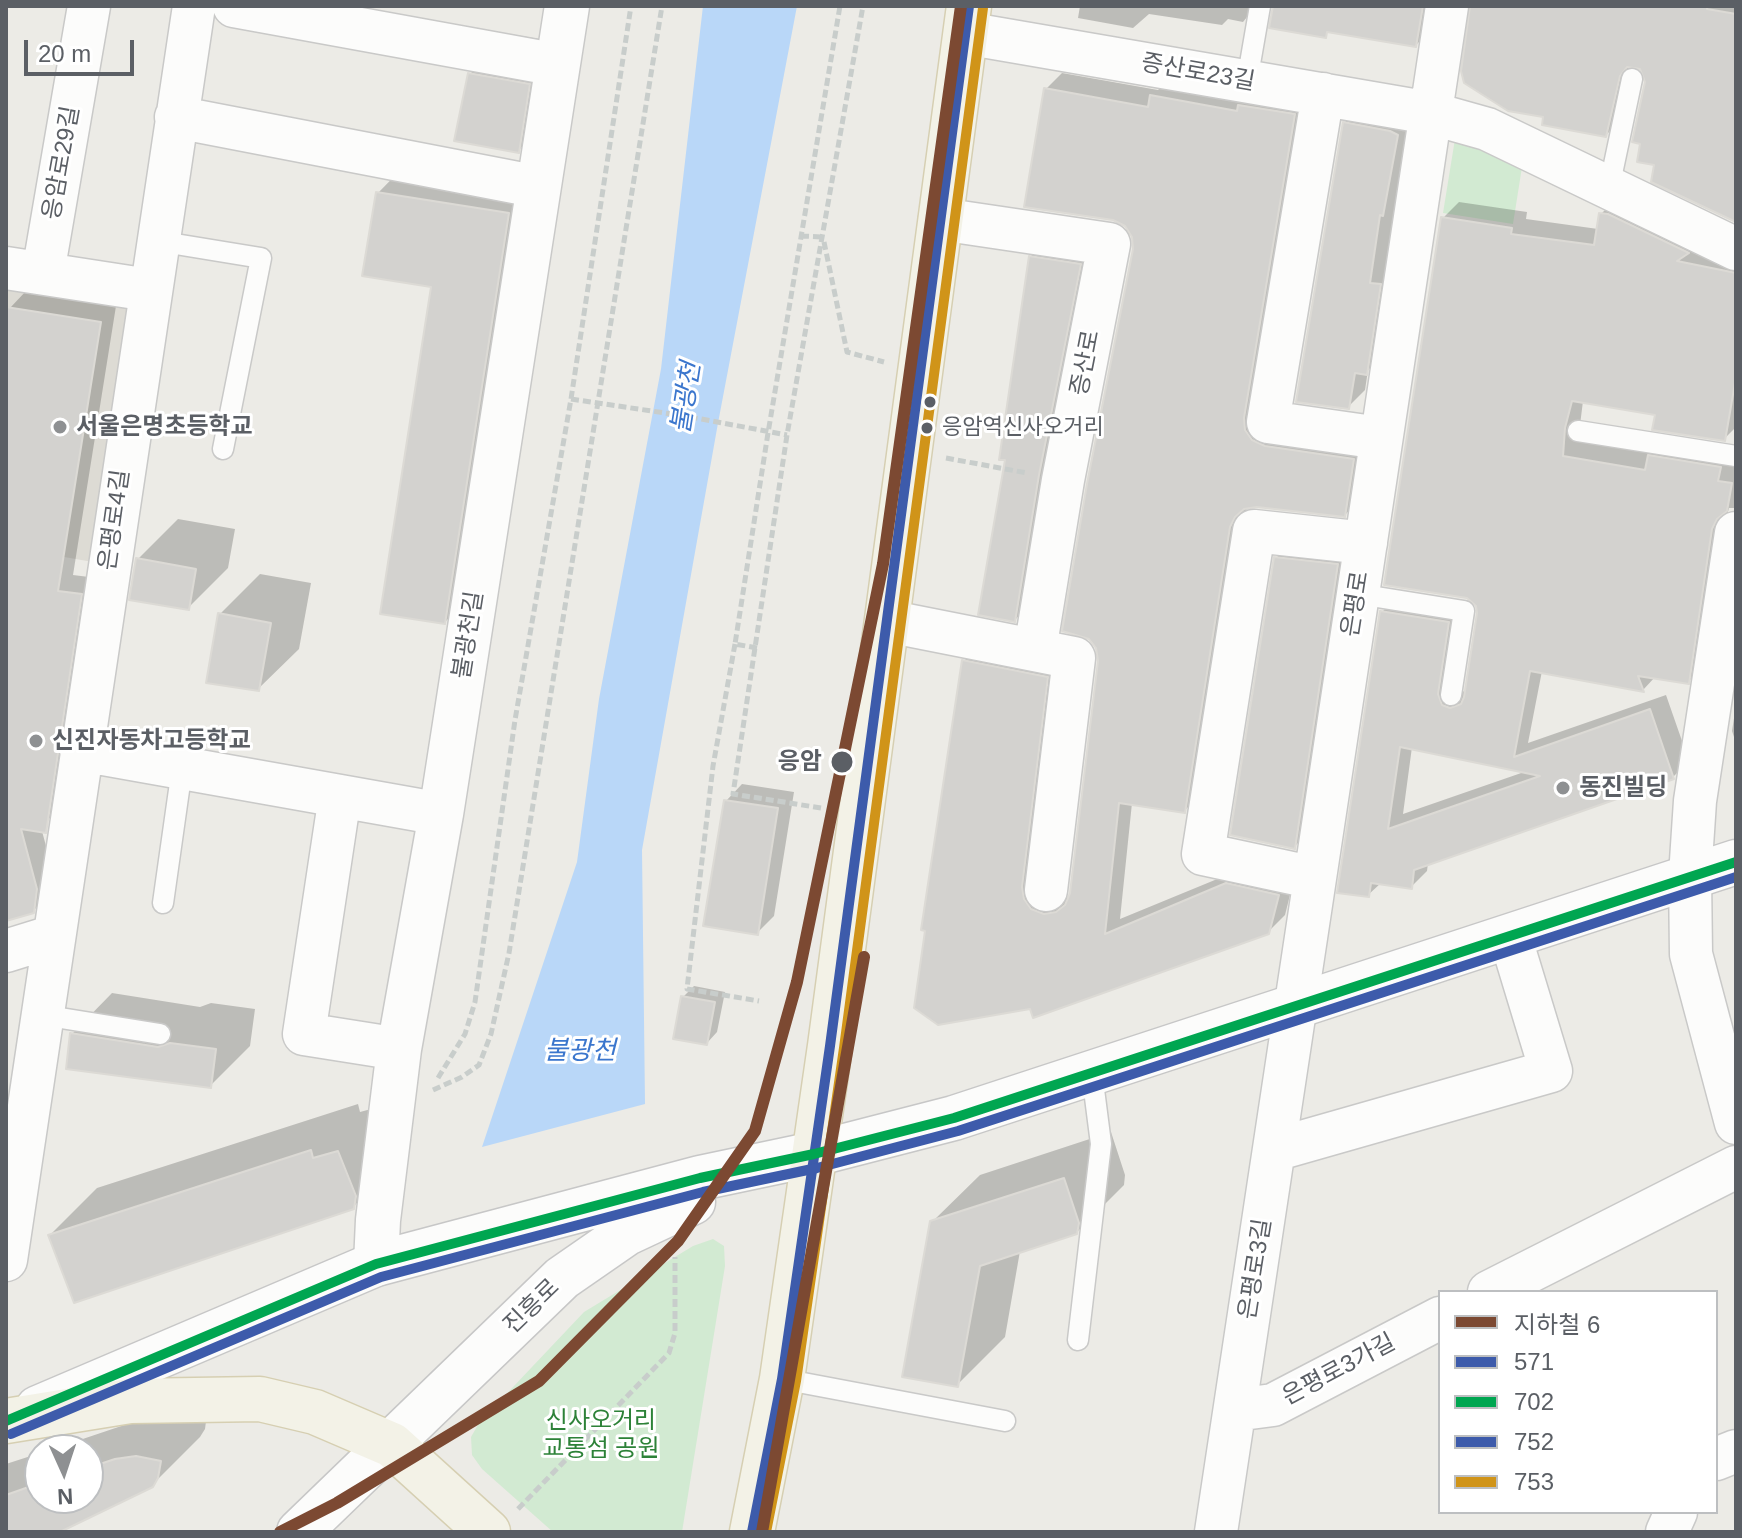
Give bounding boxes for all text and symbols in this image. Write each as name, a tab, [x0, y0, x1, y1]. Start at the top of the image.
scale bar	[28, 24, 138, 74]
text: 20 m	[38, 40, 91, 67]
street label: 증산로23길	[1139, 49, 1257, 97]
street label: 응암로29길	[38, 104, 86, 222]
street label: 증산로	[1066, 328, 1106, 398]
water label: 불광천	[666, 360, 708, 436]
unlabelled marker	[922, 394, 938, 410]
place label: 서울은명초등학교	[76, 413, 253, 441]
place label: 응암역신사오거리	[942, 415, 1104, 441]
marker: 서울은명초등학교	[51, 418, 69, 436]
marker: 응암역신사오거리	[919, 420, 935, 436]
street label: 은평로4길	[94, 468, 136, 572]
street label: 은평로	[1337, 569, 1375, 639]
street label: 불광천길	[448, 589, 490, 681]
place label: 신진자동차고등학교	[52, 727, 251, 755]
marker: 신진자동차고등학교	[27, 732, 45, 750]
place label: 응암	[778, 748, 822, 776]
marker: 응암	[829, 749, 855, 775]
place label: 동진빌딩	[1579, 774, 1667, 802]
marker: 동진빌딩	[1554, 779, 1572, 797]
water label: 불광천	[544, 1036, 616, 1068]
street label: 은평로3길	[1234, 1217, 1278, 1321]
street label: 진흥로	[498, 1274, 566, 1340]
legend	[1438, 1290, 1718, 1514]
text: 지하철 6	[1514, 1311, 1600, 1338]
street label: 은평로3가길	[1278, 1328, 1400, 1412]
text: 571	[1514, 1348, 1554, 1375]
text: 702	[1514, 1388, 1554, 1415]
park label: 신사오거리 교통섬 공원	[542, 1407, 660, 1463]
text: 752	[1514, 1428, 1554, 1455]
north arrow	[24, 1434, 104, 1514]
text: 753	[1514, 1468, 1554, 1495]
text: N	[57, 1484, 74, 1509]

